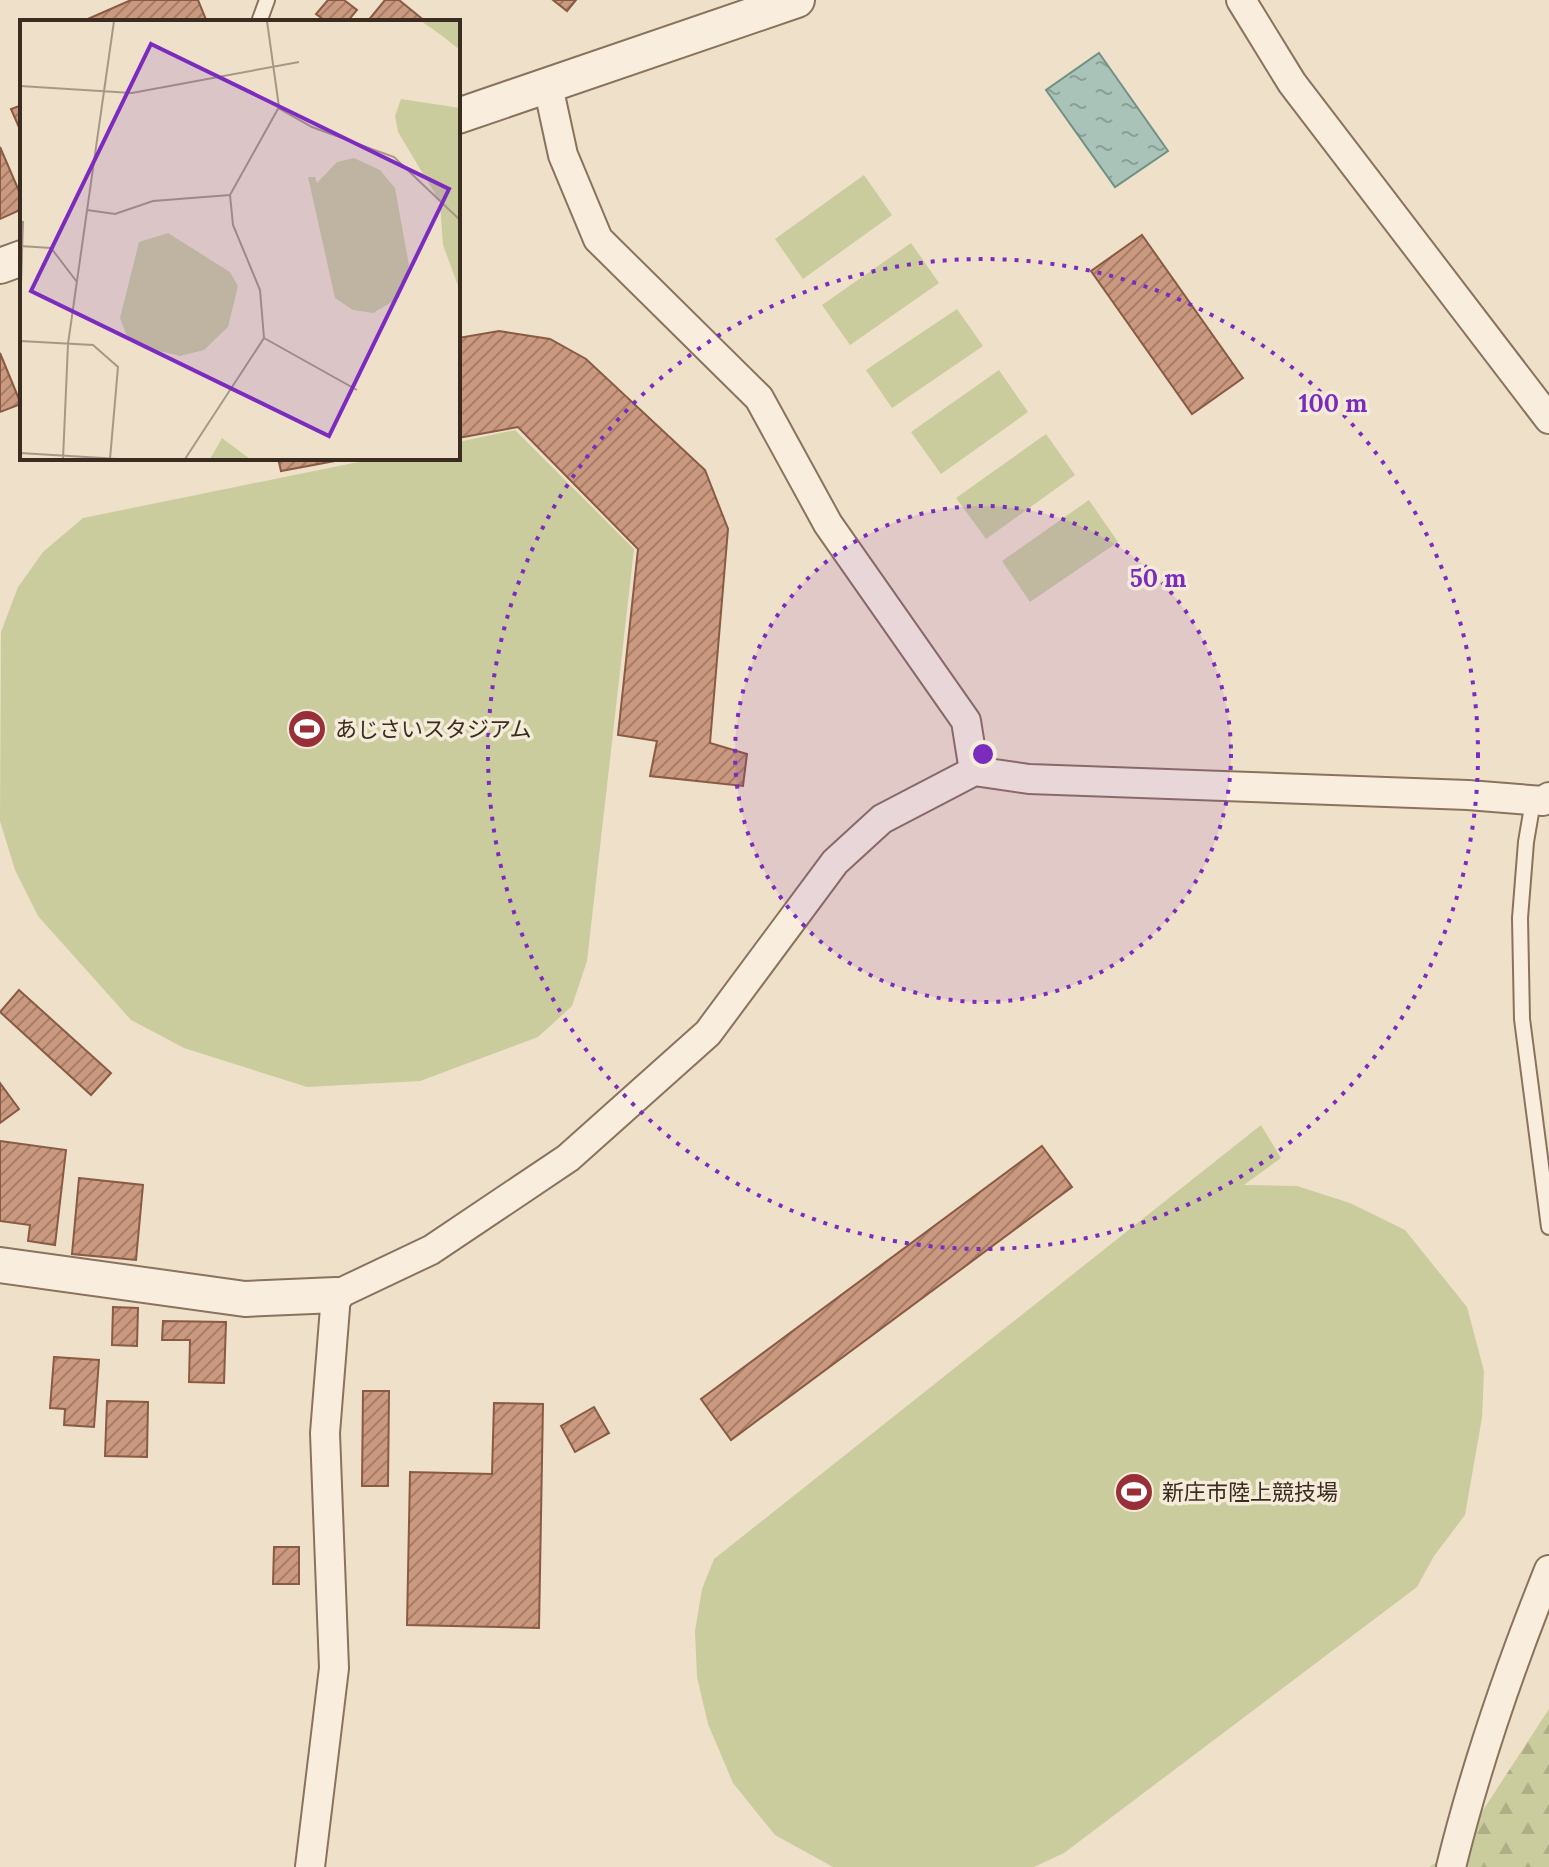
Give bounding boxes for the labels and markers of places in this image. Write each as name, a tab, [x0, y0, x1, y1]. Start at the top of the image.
sports icon: あじさいスタジアム	[286, 708, 328, 750]
place label: あじさいスタジアム	[335, 715, 531, 743]
centre of rings	[969, 740, 997, 768]
sports icon: 新庄市陸上競技場	[1113, 1471, 1155, 1513]
place label: 新庄市陸上競技場	[1162, 1478, 1338, 1506]

